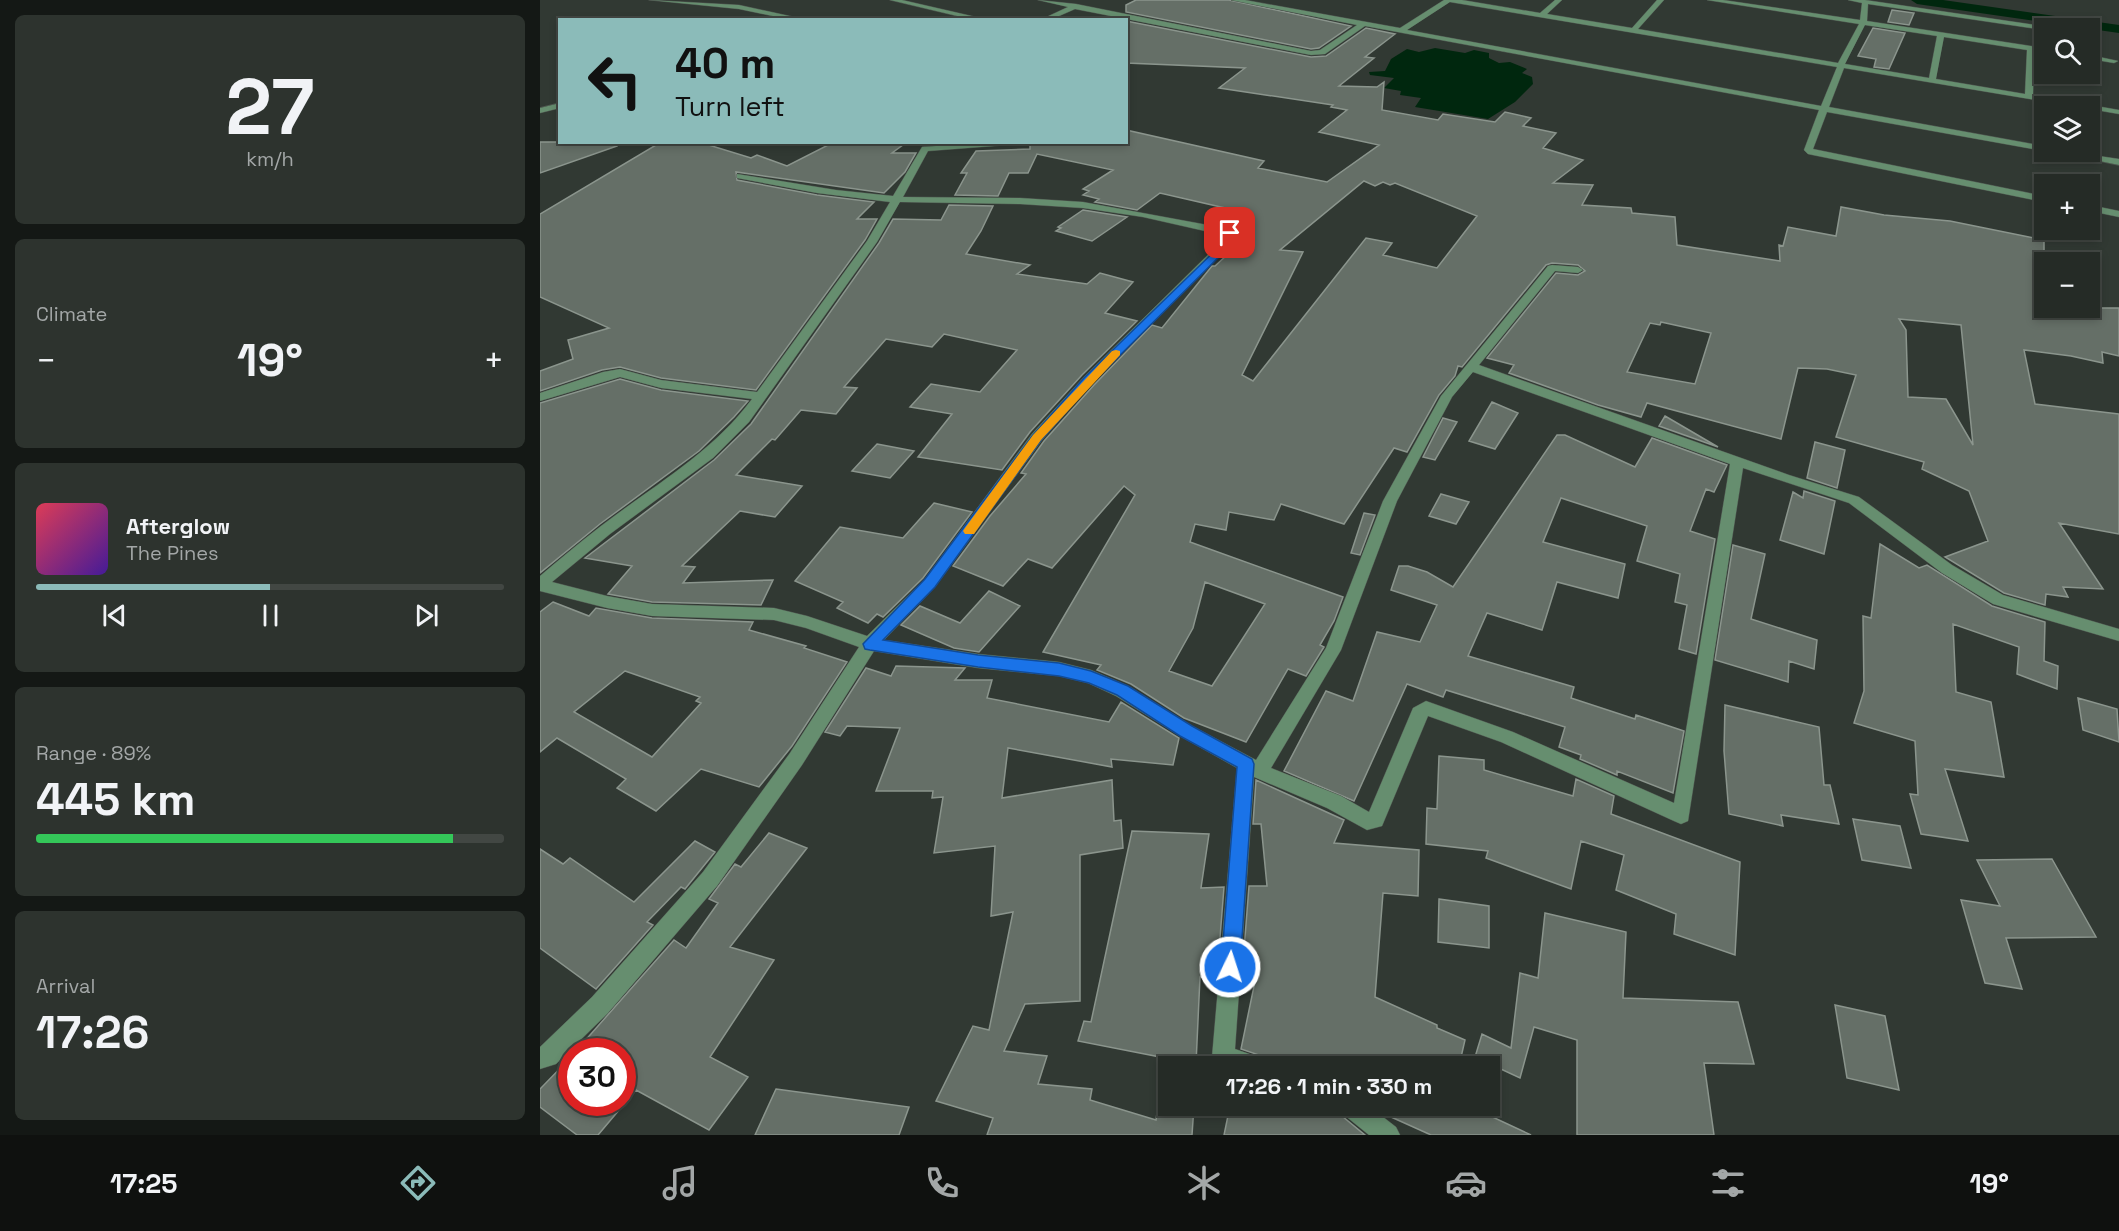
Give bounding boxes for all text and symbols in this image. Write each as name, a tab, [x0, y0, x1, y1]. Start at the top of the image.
map controls	[2034, 18, 2100, 318]
button: search	[2034, 18, 2100, 84]
text: 40 m	[675, 37, 775, 90]
icon: left	[576, 42, 654, 120]
text: 27	[226, 57, 314, 157]
text: Turn left	[675, 89, 785, 124]
button: layers	[2034, 96, 2100, 162]
text: km/h	[246, 146, 294, 172]
button: +	[2034, 174, 2100, 240]
pin	[1204, 207, 1255, 258]
icon: arrive	[1213, 216, 1246, 249]
button: −	[2034, 252, 2100, 318]
text: Climate	[36, 301, 107, 327]
text: 19°	[237, 332, 303, 389]
text: −	[36, 340, 56, 382]
text: +	[484, 340, 504, 382]
text: Afterglow	[126, 512, 230, 540]
text: The Pines	[126, 540, 219, 566]
icon: previous	[98, 599, 131, 632]
icon: pause	[254, 599, 287, 632]
icon: next	[410, 599, 443, 632]
text: Range · 89%	[36, 740, 151, 766]
text: 445 km	[36, 771, 195, 828]
position arrow	[1198, 935, 1262, 999]
text: Arrival	[36, 973, 95, 999]
text: 17:26	[36, 1004, 149, 1061]
speed limit sign: 30	[558, 1038, 636, 1116]
text: 17:26 · 1 min · 330 m	[1226, 1072, 1432, 1100]
icon: directions	[397, 1162, 439, 1204]
icon: music	[659, 1162, 701, 1204]
icon: phone	[921, 1162, 963, 1204]
icon: climate	[1183, 1162, 1225, 1204]
icon: car	[1445, 1162, 1487, 1204]
icon: filters	[1707, 1162, 1749, 1204]
text: 17:25	[110, 1166, 177, 1201]
text: 19°	[1969, 1166, 2009, 1201]

